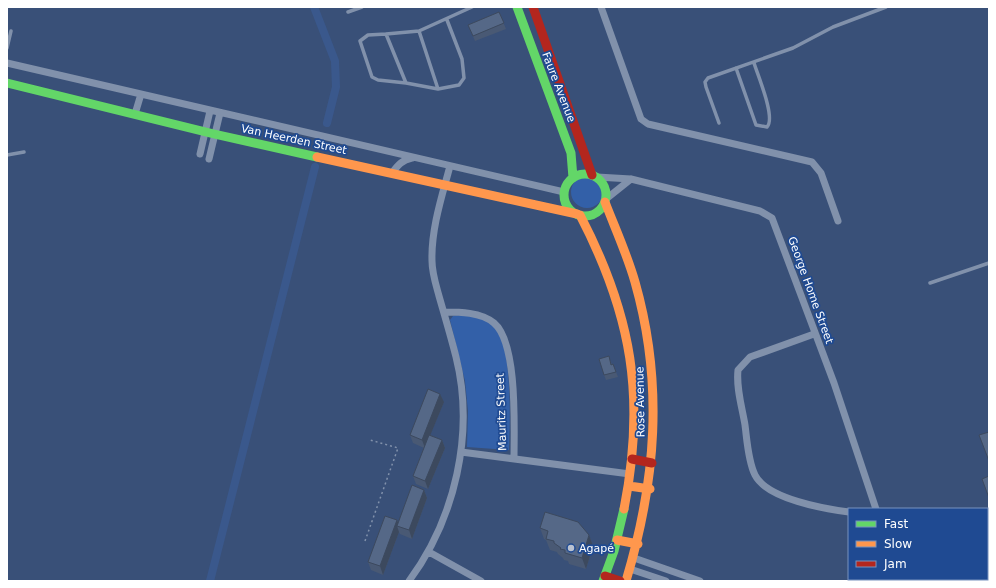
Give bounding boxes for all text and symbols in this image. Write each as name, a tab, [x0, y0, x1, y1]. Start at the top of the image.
street label: Faure Avenue	[539, 50, 578, 124]
street label: Van Heerden Street	[240, 122, 349, 157]
street label: George Home Street	[785, 235, 836, 346]
street label: Rose Avenue	[633, 366, 648, 437]
street label: Mauritz Street	[494, 372, 509, 451]
legend	[848, 508, 988, 580]
text: Fast	[884, 517, 908, 531]
text: Slow	[884, 537, 912, 551]
place label: Agapé	[579, 542, 614, 555]
marker: Agapé	[566, 543, 576, 553]
text: Jam	[883, 557, 907, 571]

